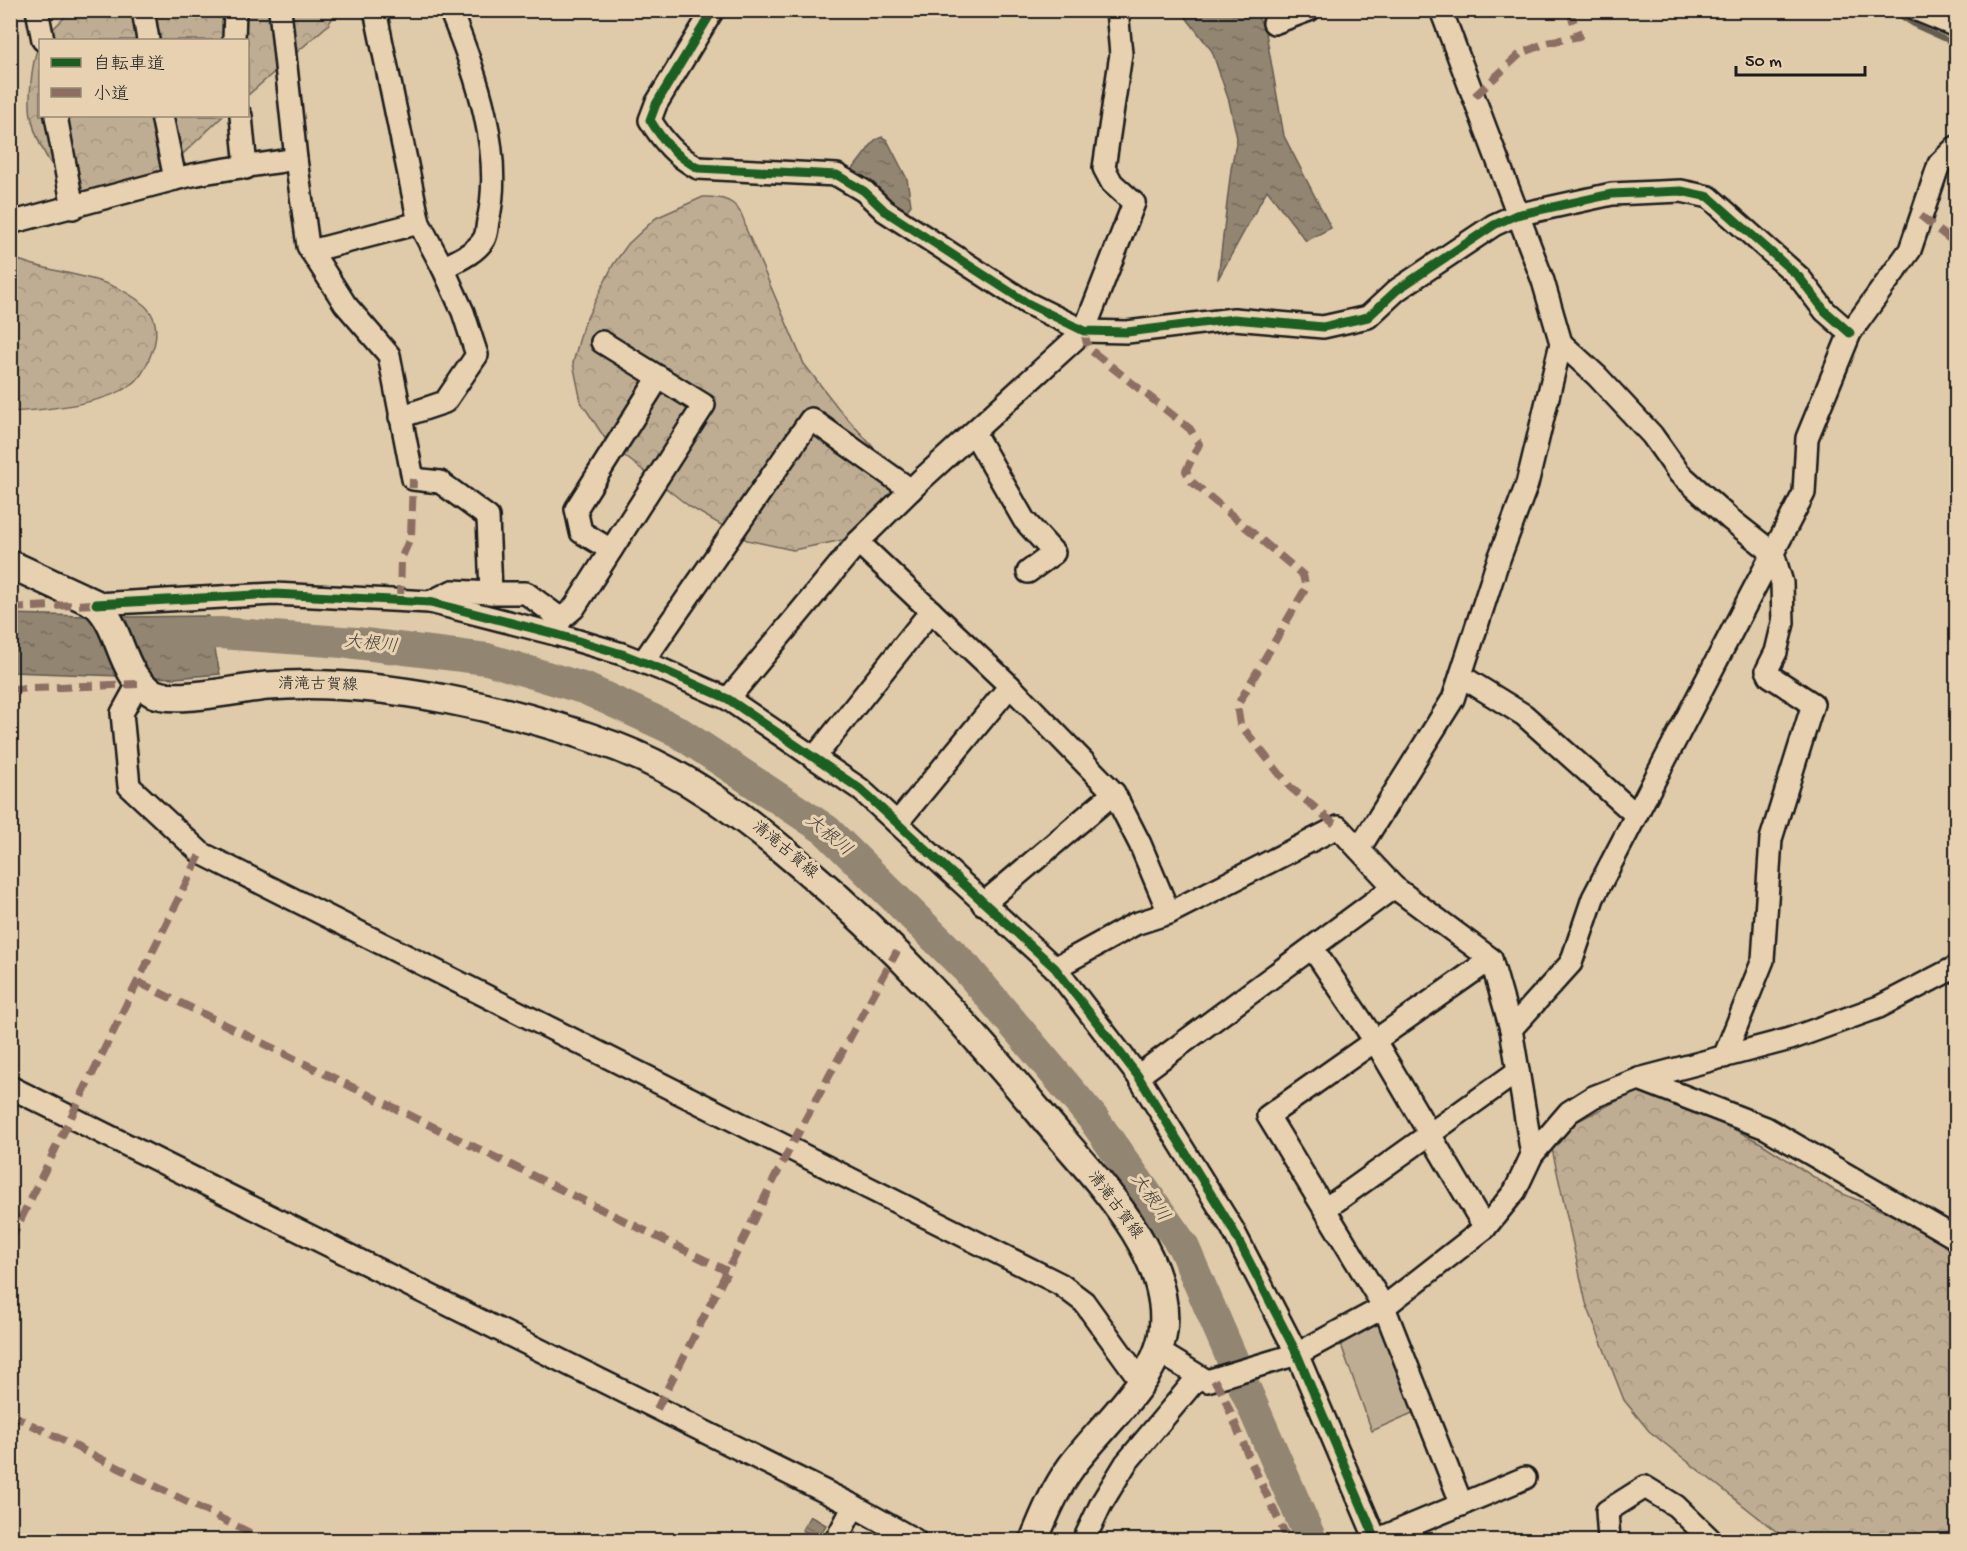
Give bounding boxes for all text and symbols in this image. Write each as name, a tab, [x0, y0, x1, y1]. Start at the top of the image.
legend	[39, 39, 249, 117]
scale bar	[1736, 39, 1865, 77]
text: 50 m	[1745, 52, 1782, 73]
text: 自転車道	[93, 54, 165, 76]
text: 小道	[93, 84, 129, 106]
water label: 大根川	[343, 631, 399, 658]
street label: 清滝古賀線	[278, 674, 358, 696]
water label: 大根川	[801, 810, 856, 861]
street label: 清滝古賀線	[747, 816, 822, 884]
street label: 清滝古賀線	[1082, 1167, 1147, 1244]
water label: 大根川	[1125, 1169, 1174, 1226]

